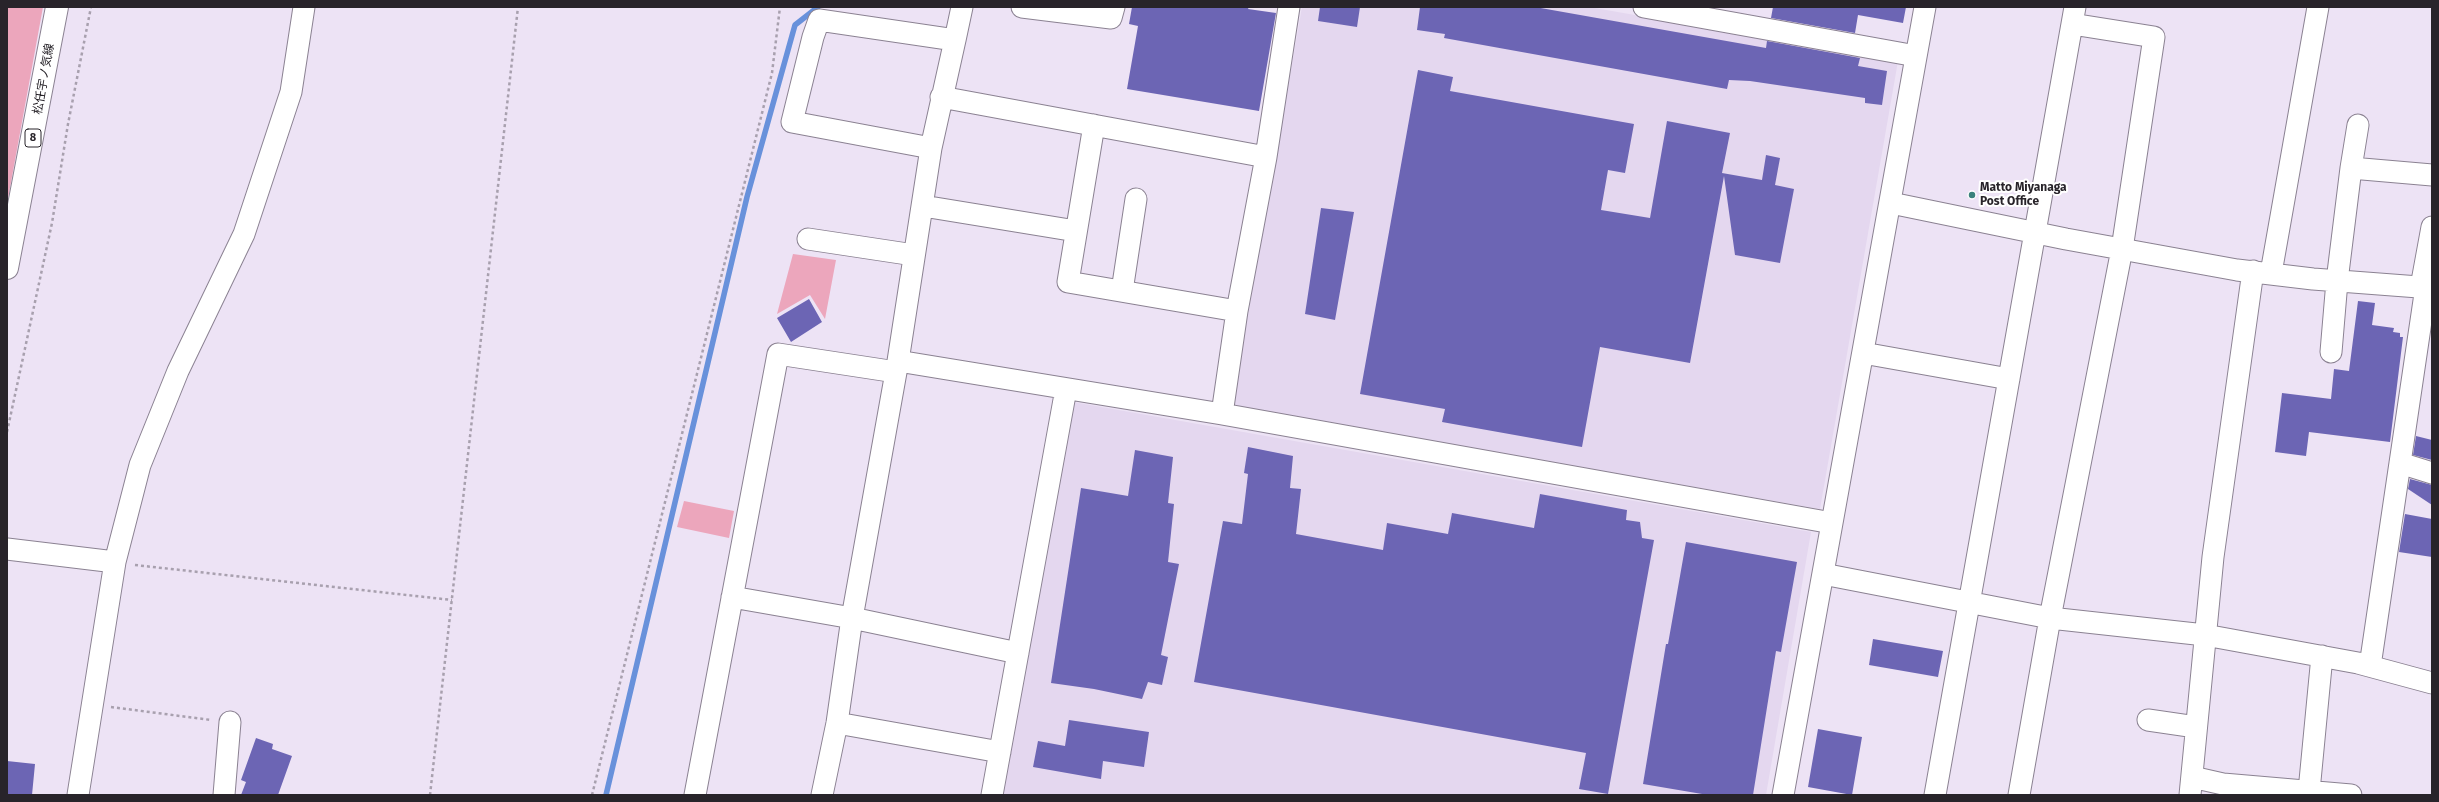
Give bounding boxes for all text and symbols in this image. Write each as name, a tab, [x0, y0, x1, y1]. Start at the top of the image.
street label: 松任宇ノ気線	[31, 42, 57, 116]
road number: 8	[25, 129, 41, 147]
place label: Matto Miyanaga Post Office	[1980, 181, 2067, 209]
marker: Matto Miyanaga Post Office	[1967, 190, 1977, 200]

